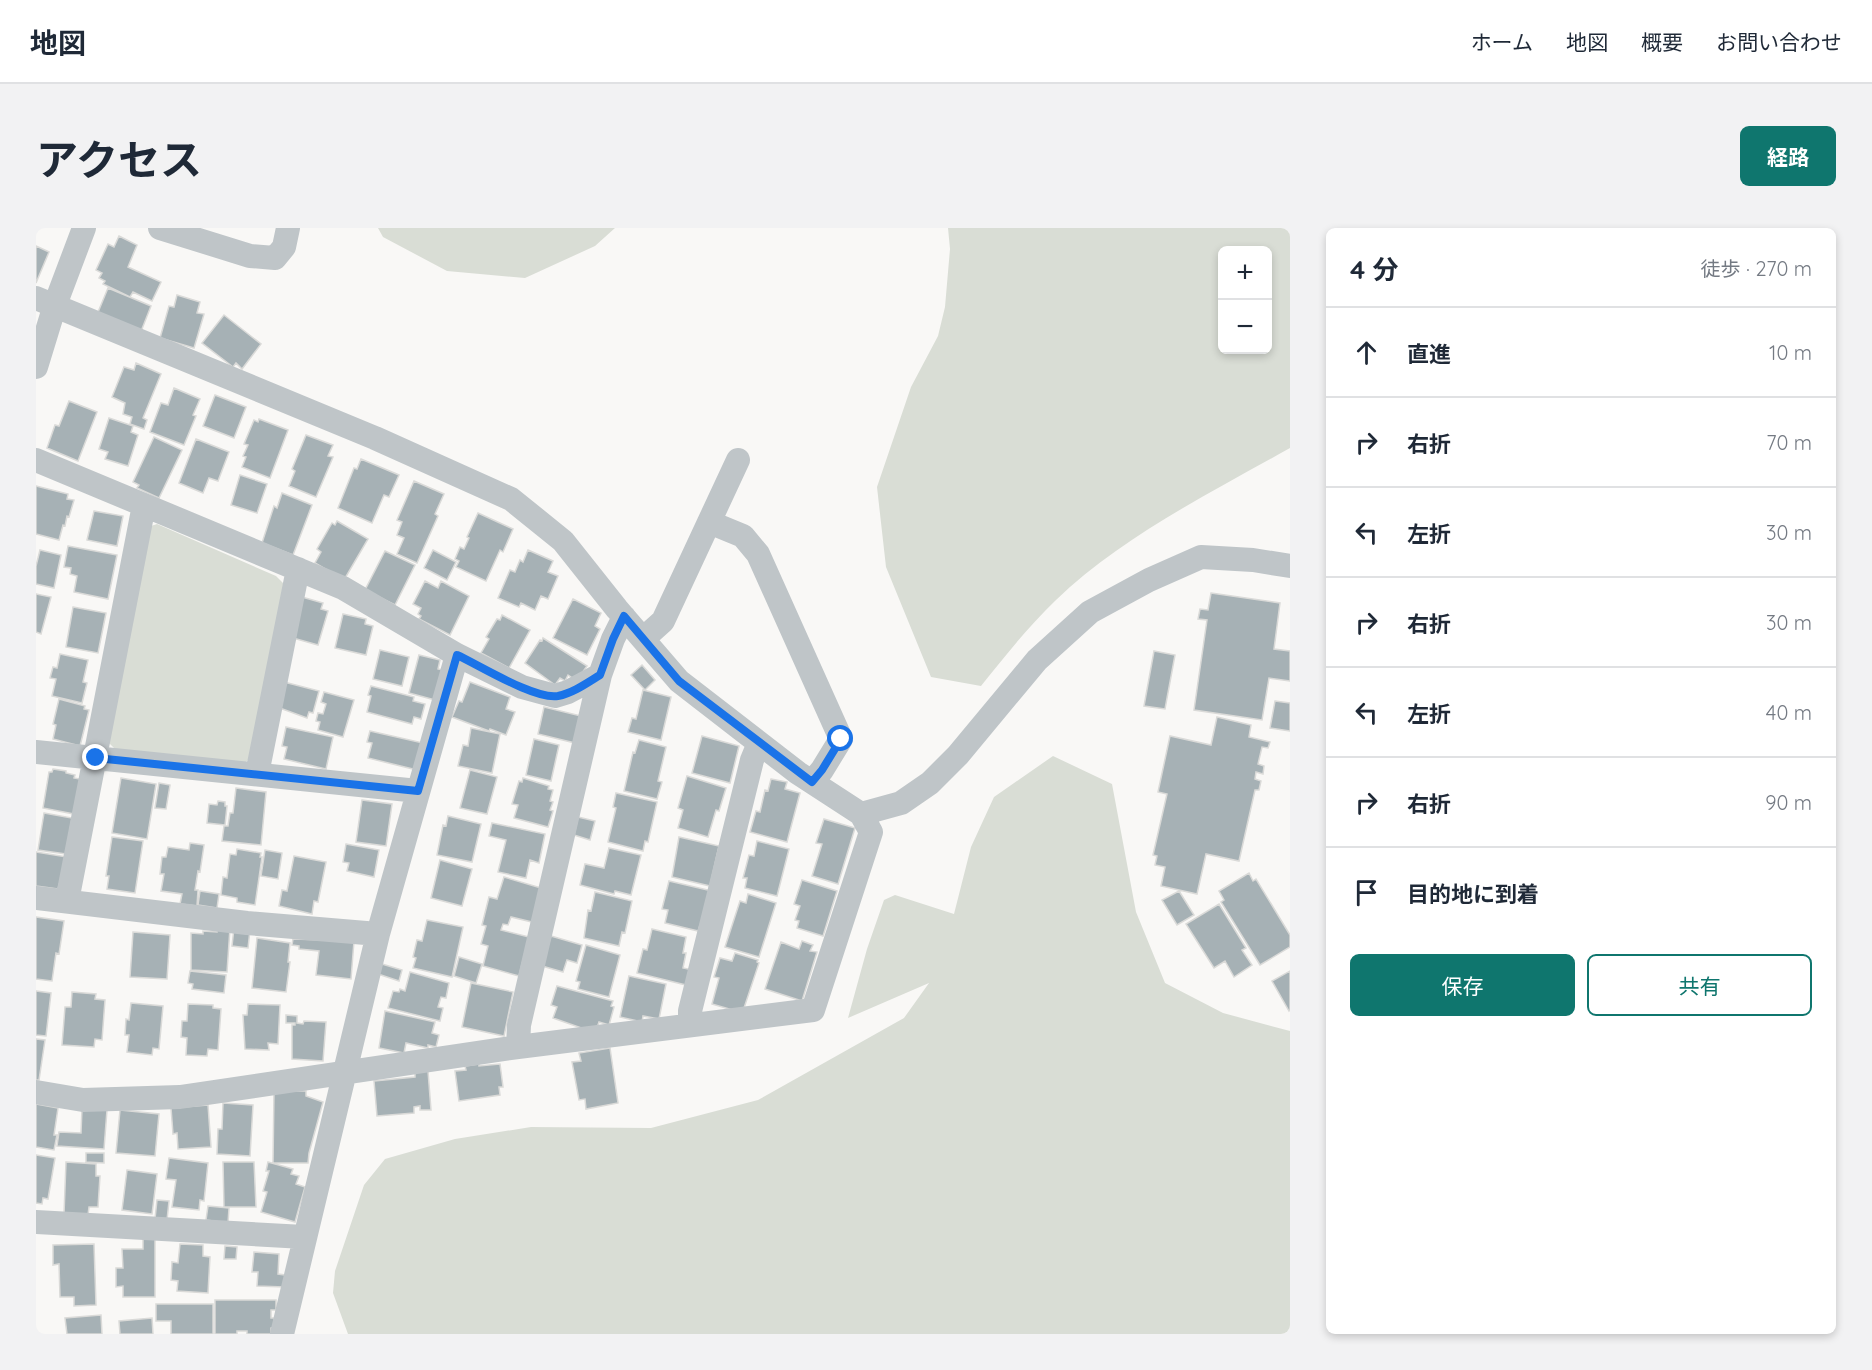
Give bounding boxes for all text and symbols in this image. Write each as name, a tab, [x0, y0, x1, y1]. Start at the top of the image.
text: 地図	[30, 25, 86, 60]
text: ホーム	[1471, 29, 1533, 55]
text: 地図	[1566, 29, 1608, 55]
text: 概要	[1641, 29, 1683, 55]
text: お問い合わせ	[1716, 29, 1842, 55]
button: 経路	[1740, 126, 1836, 186]
text: アクセス	[36, 133, 202, 186]
map controls	[1218, 246, 1272, 354]
button: +	[1218, 246, 1272, 300]
text: 4 分	[1350, 253, 1399, 286]
text: 徒歩 · 270 m	[1701, 256, 1812, 281]
button: −	[1218, 300, 1272, 354]
icon: ahead	[1350, 336, 1383, 369]
text: 直進	[1407, 340, 1451, 368]
text: 10 m	[1769, 340, 1812, 365]
icon: right	[1350, 426, 1383, 459]
text: 右折	[1407, 430, 1451, 458]
text: 70 m	[1766, 430, 1812, 455]
icon: left	[1350, 516, 1383, 549]
text: 左折	[1407, 520, 1451, 548]
text: 30 m	[1766, 520, 1812, 545]
icon: right	[1350, 606, 1383, 639]
text: 右折	[1407, 610, 1451, 638]
text: 30 m	[1766, 610, 1812, 635]
icon: left	[1350, 696, 1383, 729]
text: 左折	[1407, 700, 1451, 728]
text: 40 m	[1766, 700, 1812, 725]
route start	[827, 725, 853, 751]
route end	[82, 744, 108, 770]
icon: right	[1350, 786, 1383, 819]
text: 右折	[1407, 790, 1451, 818]
text: 90 m	[1765, 790, 1812, 815]
icon: arrive	[1350, 876, 1383, 909]
text: 目的地に到着	[1407, 880, 1539, 908]
button: 保存	[1350, 954, 1575, 1016]
button: 共有	[1587, 954, 1812, 1016]

